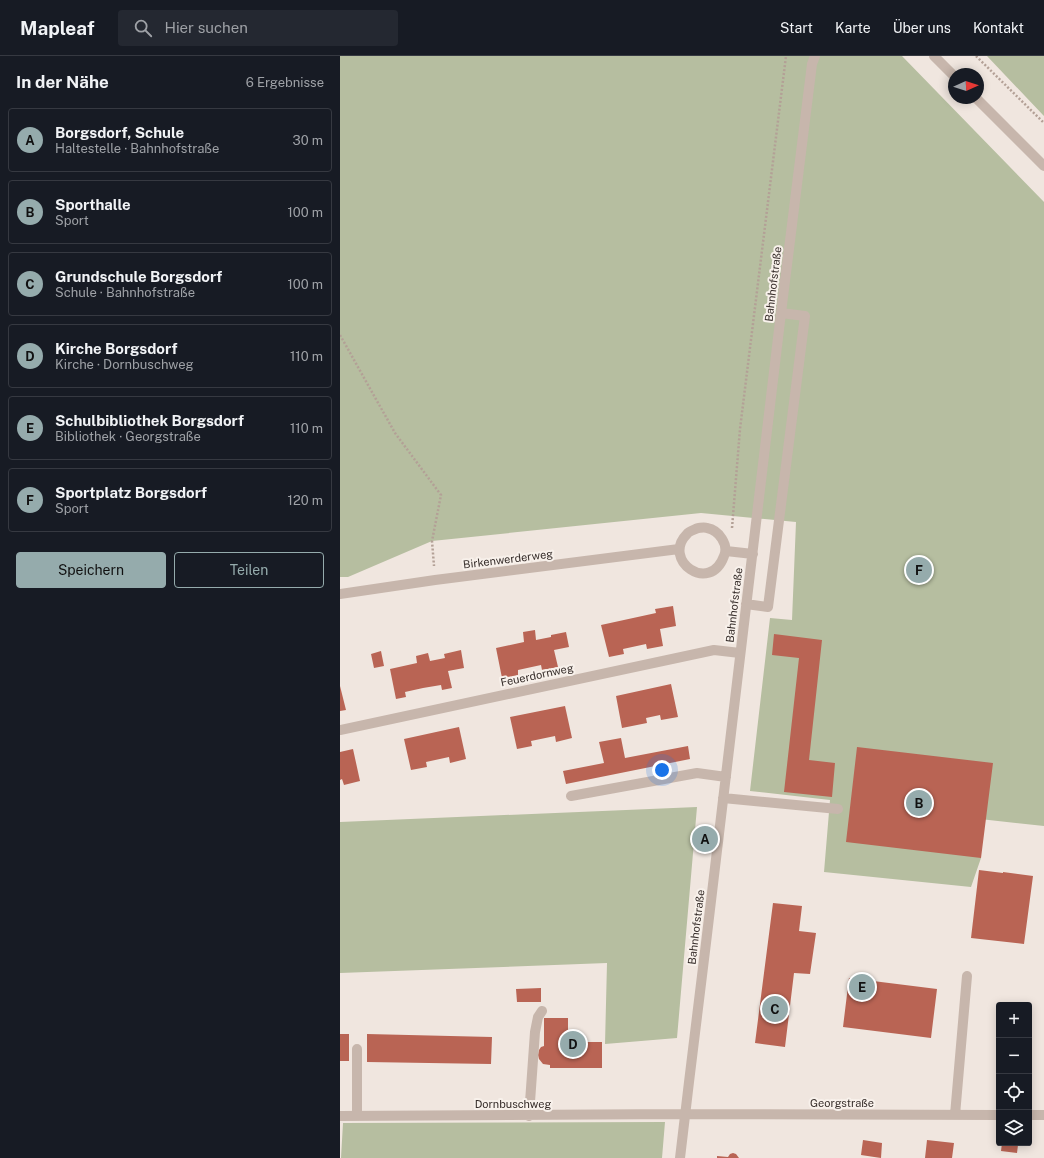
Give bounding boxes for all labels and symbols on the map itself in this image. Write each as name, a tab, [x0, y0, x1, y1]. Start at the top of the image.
north arrow	[948, 68, 984, 104]
street label: Bahnhofstraße	[762, 246, 784, 322]
street label: Birkenwerderweg	[462, 548, 554, 570]
pin: F	[906, 555, 932, 585]
street label: Bahnhofstraße	[723, 567, 745, 643]
street label: Feuerdornweg	[499, 661, 575, 689]
your location	[652, 760, 672, 780]
pin: B	[906, 788, 932, 818]
pin: A	[692, 824, 718, 854]
street label: Bahnhofstraße	[685, 889, 707, 965]
pin: E	[849, 972, 875, 1002]
pin: C	[762, 994, 788, 1024]
pin: D	[560, 1029, 586, 1059]
street label: Georgstraße	[810, 1097, 874, 1109]
street label: Dornbuschweg	[475, 1098, 551, 1110]

